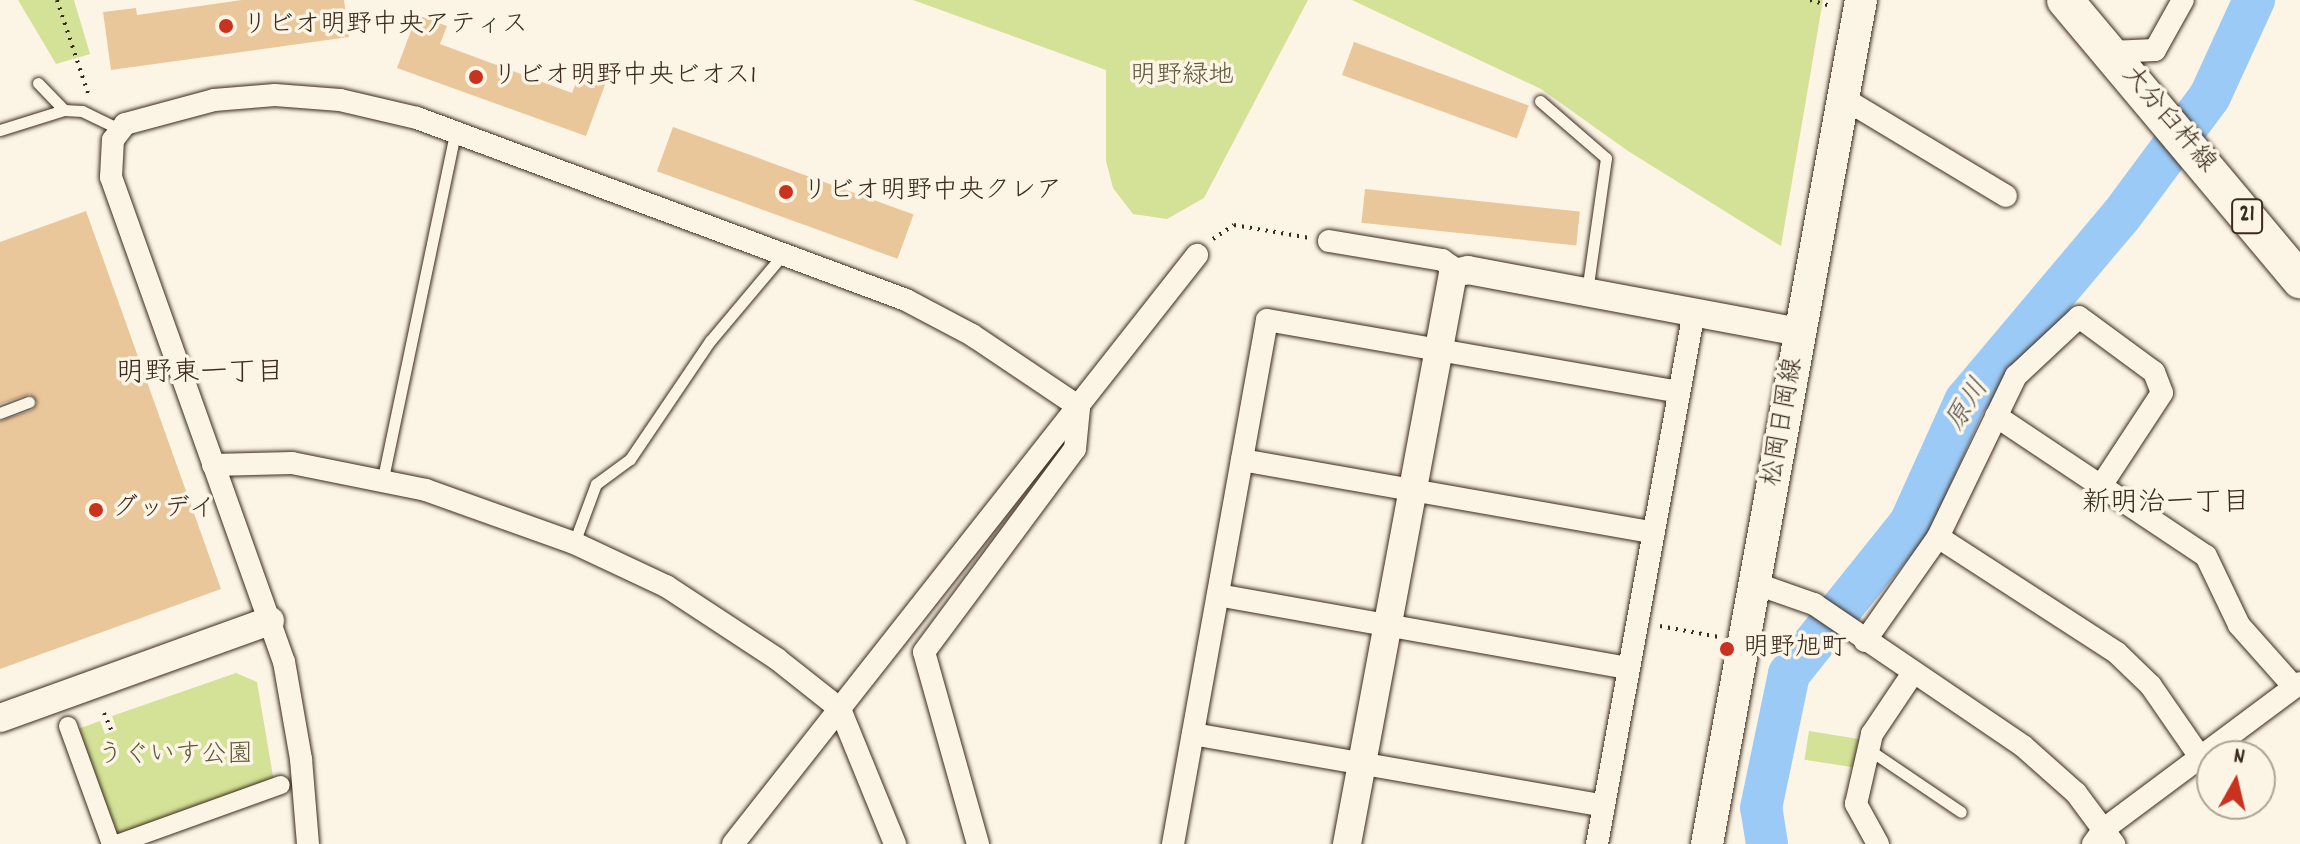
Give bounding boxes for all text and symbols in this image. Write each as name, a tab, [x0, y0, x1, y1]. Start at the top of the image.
place label: リビオ明野中央アティス	[242, 10, 528, 42]
marker: リビオ明野中央アティス	[217, 17, 235, 35]
street label: 大分臼杵線	[2114, 60, 2222, 180]
place label: リビオ明野中央ビオス1	[492, 61, 758, 93]
park label: 明野緑地	[1130, 61, 1234, 93]
marker: リビオ明野中央ビオス1	[467, 68, 485, 86]
place label: リビオ明野中央クレア	[802, 176, 1062, 208]
marker: リビオ明野中央クレア	[777, 183, 795, 201]
road number: 21	[2231, 196, 2263, 236]
street label: 松岡日岡線	[1757, 355, 1811, 489]
district label: 明野東一丁目	[116, 358, 284, 392]
water label: 原川	[1940, 373, 1998, 439]
district label: 新明治一丁目	[2082, 488, 2250, 522]
place label: グッデイ	[112, 494, 216, 526]
marker: グッデイ	[87, 501, 105, 519]
place label: 明野旭町	[1743, 633, 1847, 665]
marker: 明野旭町	[1718, 640, 1736, 658]
park label: うぐいす公園	[97, 740, 253, 772]
north arrow	[2196, 740, 2276, 820]
text: N	[2232, 742, 2247, 774]

